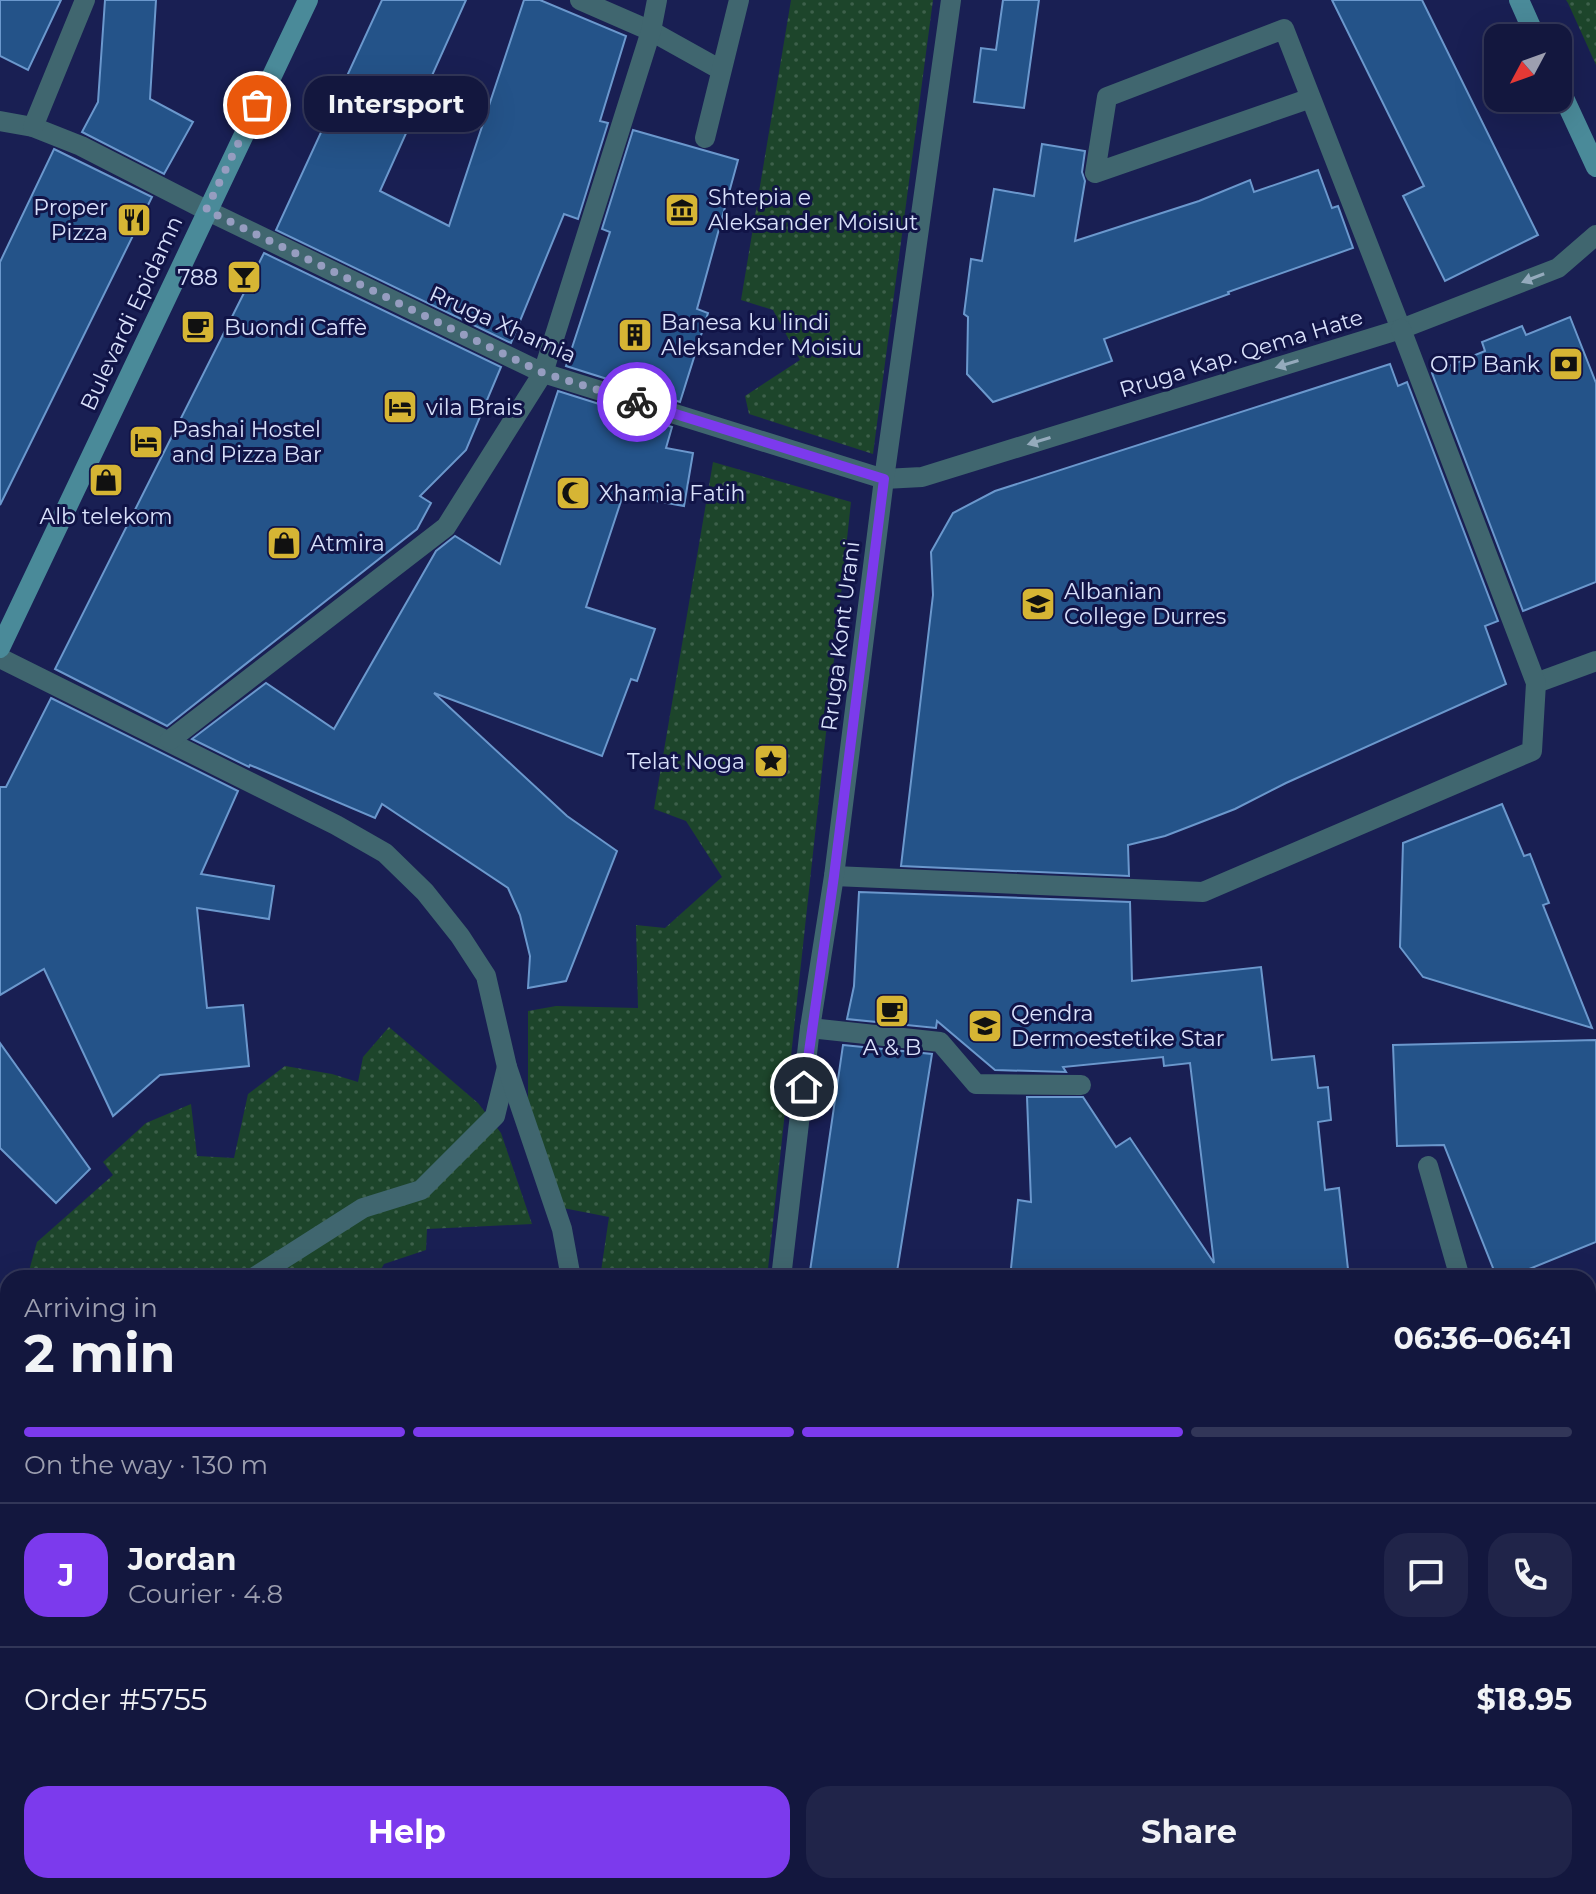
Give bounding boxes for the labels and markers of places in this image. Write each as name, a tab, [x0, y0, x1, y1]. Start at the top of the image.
pin	[223, 71, 291, 139]
callout: Intersport	[305, 77, 489, 133]
place label: Shtepia e Aleksander Moisiut	[708, 184, 918, 236]
museum icon: Shtepia e Aleksander Moisiut	[663, 191, 701, 229]
place label: Proper Pizza	[33, 194, 108, 246]
restaurant icon: Proper Pizza	[115, 201, 153, 239]
bar icon: 788	[225, 258, 263, 296]
place label: 788	[177, 264, 218, 291]
cafe icon: Buondi Caffè	[179, 308, 217, 346]
place label: Banesa ku lindi Aleksander Moisiu	[661, 309, 862, 361]
place label: Buondi Caffè	[224, 314, 367, 341]
building icon: Banesa ku lindi Aleksander Moisiu	[616, 316, 654, 354]
bank icon: OTP Bank	[1547, 345, 1585, 383]
place label: OTP Bank	[1430, 351, 1541, 378]
hotel icon: vila Brais	[381, 388, 419, 426]
place label: vila Brais	[426, 394, 523, 421]
place label: Pashai Hostel and Pizza Bar	[172, 416, 322, 468]
hotel icon: Pashai Hostel and Pizza Bar	[127, 423, 165, 461]
shop icon: Alb telekom	[87, 461, 125, 499]
mosque icon: Xhamia Fatih	[554, 474, 592, 512]
place label: Xhamia Fatih	[599, 480, 745, 507]
place label: Alb telekom	[39, 503, 173, 530]
shop icon: Atmira	[265, 524, 303, 562]
place label: Atmira	[310, 530, 385, 557]
place label: Albanian College Durres	[1064, 578, 1227, 630]
school or university icon: Albanian College Durres	[1019, 585, 1057, 623]
place icon: Telat Noga	[752, 742, 790, 780]
place label: Telat Noga	[627, 748, 745, 775]
cafe icon: A & B	[873, 992, 911, 1030]
place label: Qendra Dermoestetike Star	[1011, 1000, 1225, 1052]
school or university icon: Qendra Dermoestetike Star	[966, 1007, 1004, 1045]
place label: A & B	[863, 1034, 921, 1061]
pin	[770, 1053, 838, 1121]

